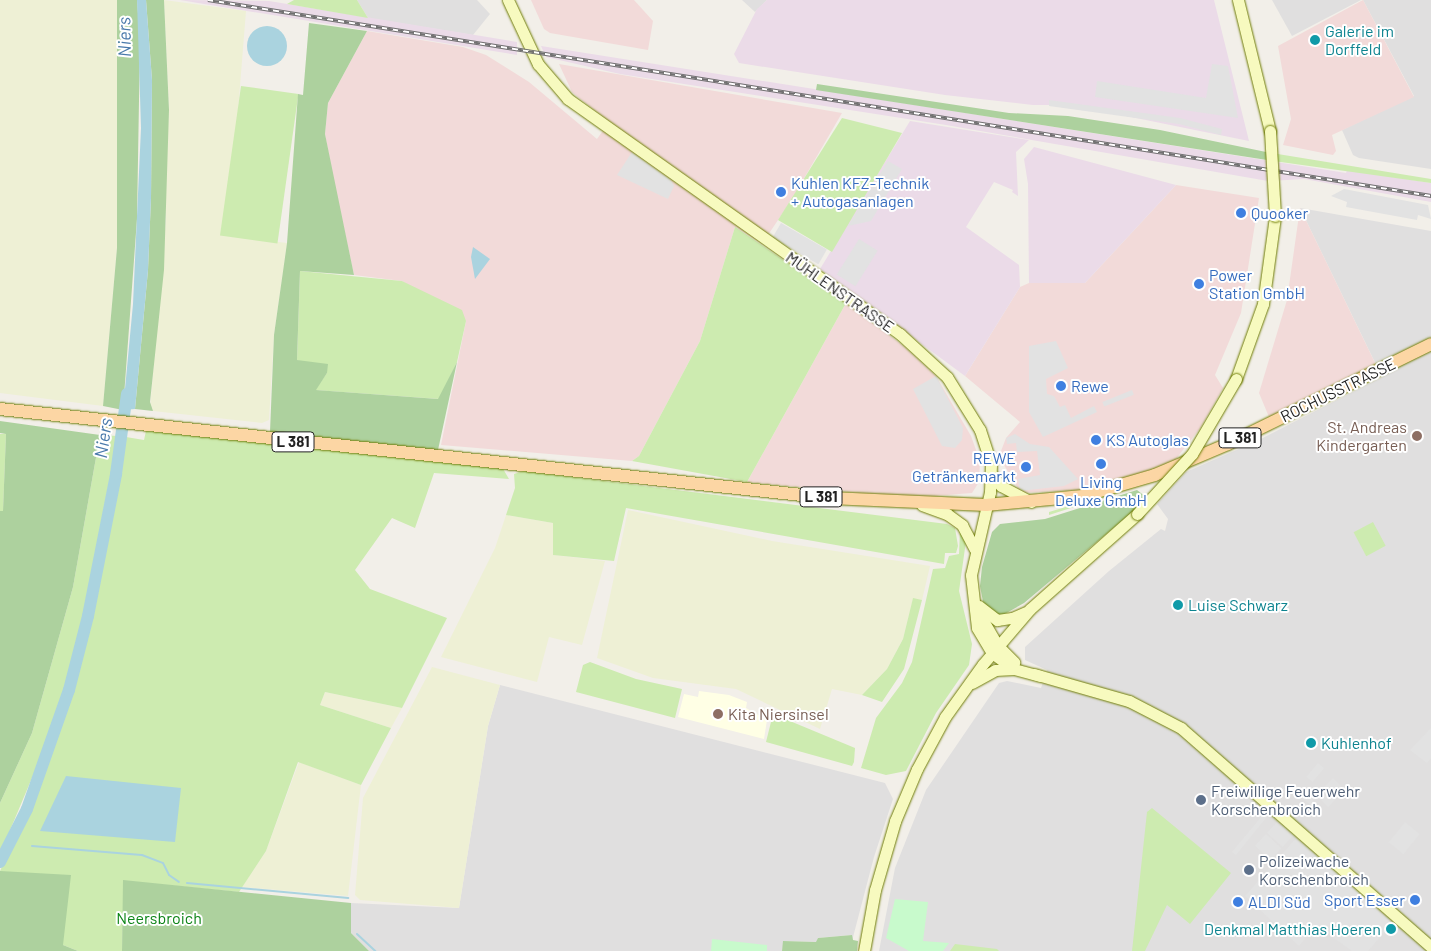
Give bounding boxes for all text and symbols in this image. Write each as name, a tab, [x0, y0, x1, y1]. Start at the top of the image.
water label: Niers	[113, 17, 135, 57]
place label: Galerie im Dorffeld	[1325, 21, 1394, 59]
marker: Galerie im Dorffeld	[1309, 34, 1321, 46]
place label: Kuhlen KFZ-Technik + Autogasanlagen	[791, 173, 929, 211]
marker: Kuhlen KFZ-Technik + Autogasanlagen	[775, 186, 787, 198]
place label: Quooker	[1251, 203, 1308, 223]
marker: Quooker	[1235, 207, 1247, 219]
street label: MÜHLENSTRASSE	[782, 247, 898, 337]
place label: Power Station GmbH	[1209, 265, 1305, 303]
marker: Power Station GmbH	[1193, 278, 1205, 290]
street label: ROCHUSSTRASSE	[1277, 354, 1399, 426]
place label: Rewe	[1071, 376, 1109, 396]
marker: Rewe	[1055, 380, 1067, 392]
water label: Niers	[90, 417, 116, 459]
place label: St. Andreas Kindergarten	[1316, 417, 1407, 455]
road number: L 381	[1218, 426, 1262, 450]
road number: L 381	[270, 430, 316, 454]
place label: KS Autoglas	[1106, 430, 1189, 450]
marker: St. Andreas Kindergarten	[1411, 430, 1423, 442]
marker: KS Autoglas	[1090, 434, 1102, 446]
place label: REWE Getränkemarkt	[912, 448, 1016, 486]
marker: Living Deluxe GmbH	[1095, 458, 1107, 470]
marker: REWE Getränkemarkt	[1020, 461, 1032, 473]
place label: Living Deluxe GmbH	[1055, 472, 1147, 510]
road number: L 381	[798, 484, 844, 510]
place label: Luise Schwarz	[1188, 595, 1288, 615]
marker: Luise Schwarz	[1172, 599, 1184, 611]
place label: Kita Niersinsel	[728, 704, 829, 724]
marker: Kita Niersinsel	[712, 708, 724, 720]
place label: Kuhlenhof	[1321, 733, 1392, 753]
marker: Kuhlenhof	[1305, 737, 1317, 749]
place label: Freiwillige Feuerwehr Korschenbroich	[1211, 781, 1360, 819]
marker: Freiwillige Feuerwehr Korschenbroich	[1195, 794, 1207, 806]
place label: Polizeiwache Korschenbroich	[1259, 851, 1369, 889]
marker: Polizeiwache Korschenbroich	[1243, 864, 1255, 876]
place label: Sport Esser	[1324, 890, 1405, 910]
place label: ALDI Süd	[1248, 892, 1311, 912]
marker: Sport Esser	[1409, 894, 1421, 906]
marker: ALDI Süd	[1232, 896, 1244, 908]
park label: Neersbroich	[116, 908, 202, 928]
place label: Denkmal Matthias Hoeren	[1204, 919, 1381, 939]
marker: Denkmal Matthias Hoeren	[1385, 923, 1397, 935]

